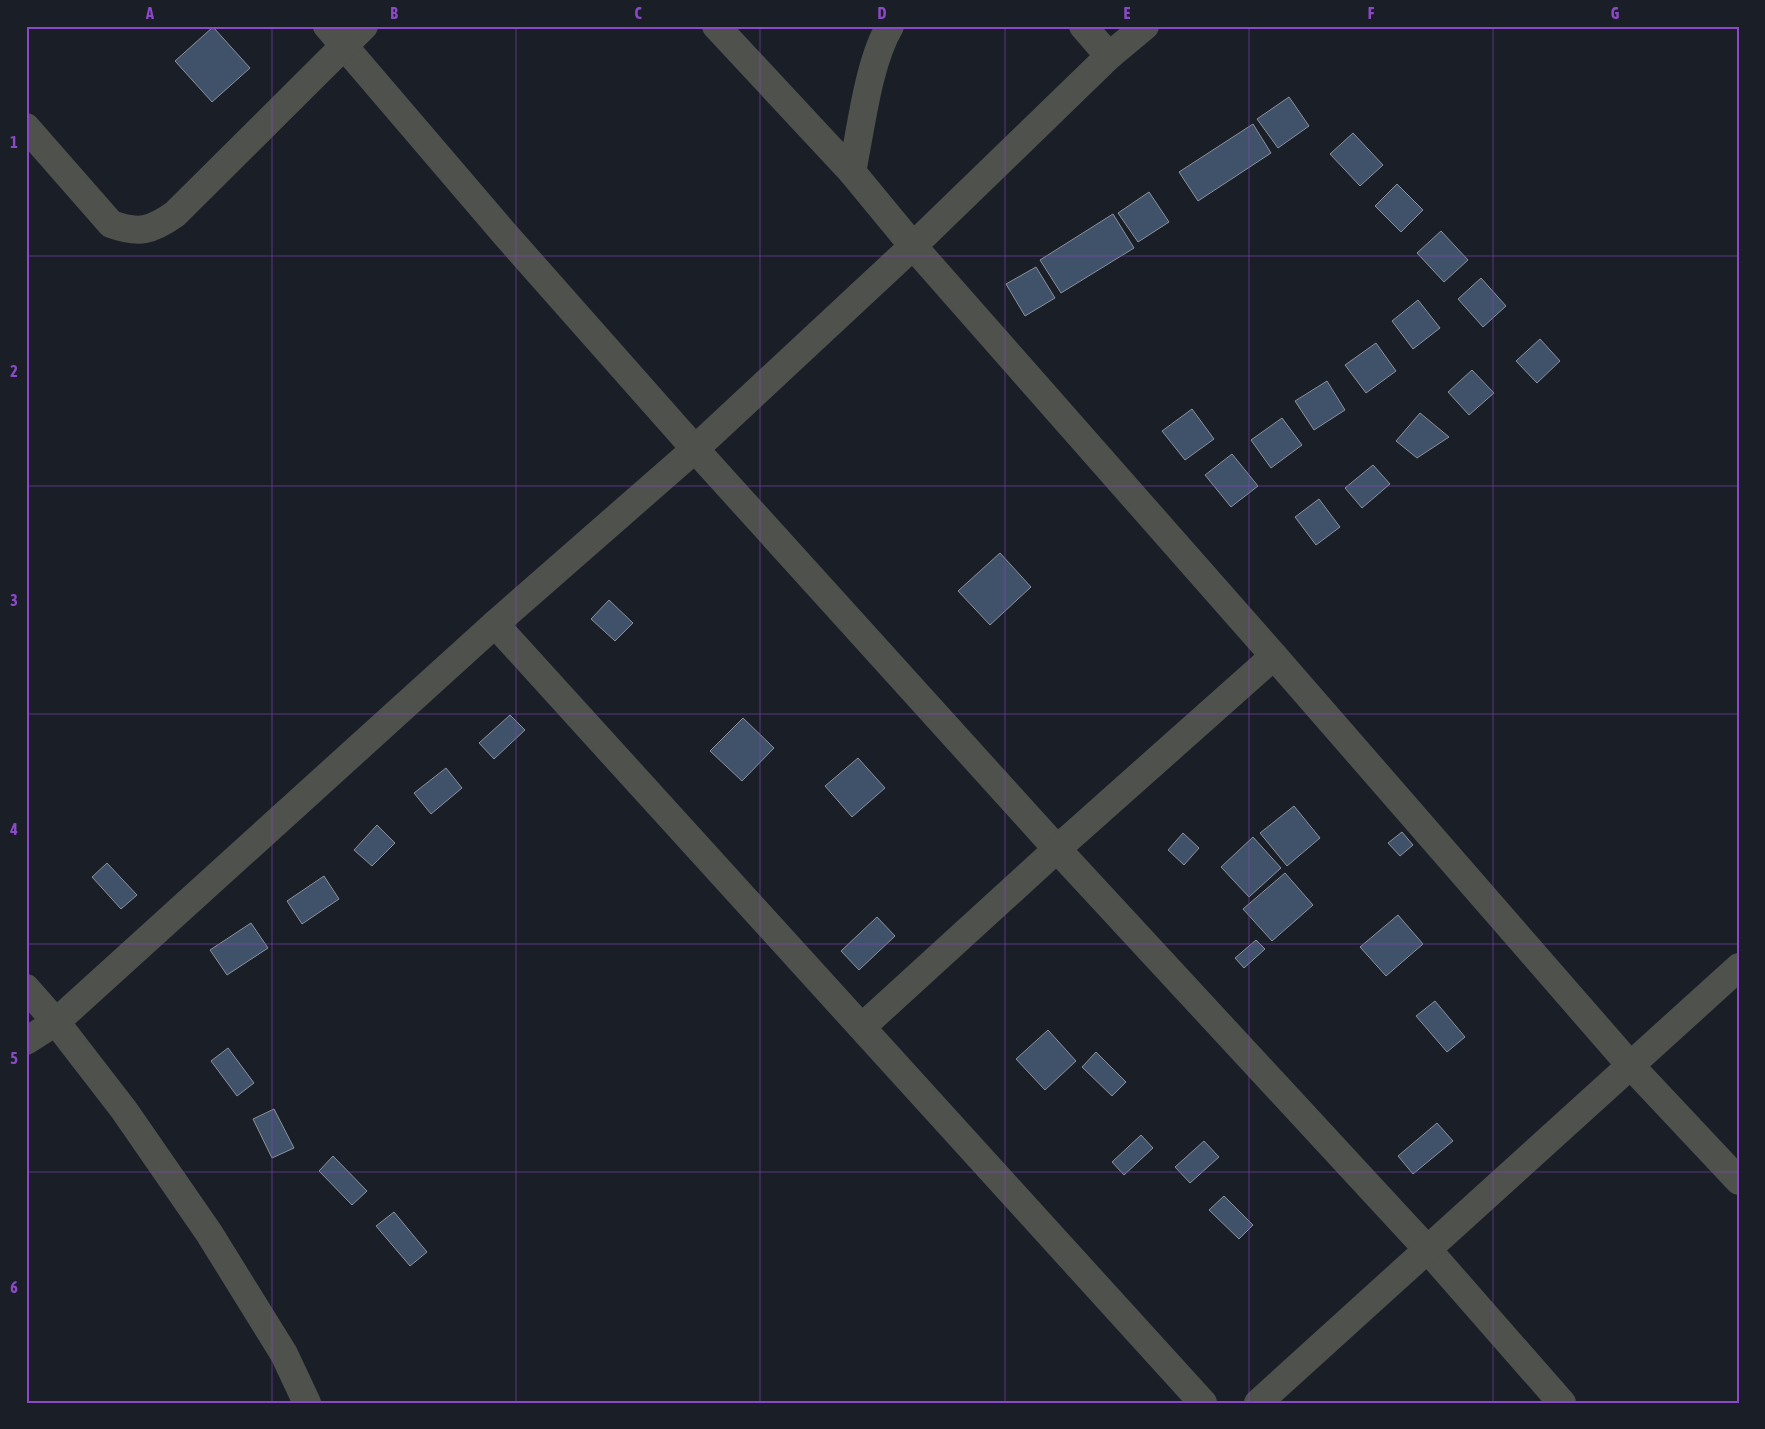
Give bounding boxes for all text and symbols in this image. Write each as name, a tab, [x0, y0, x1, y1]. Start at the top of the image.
text: A	[145, 4, 154, 22]
text: B	[390, 4, 398, 22]
text: C	[634, 4, 642, 22]
text: D	[878, 4, 887, 22]
text: E	[1124, 4, 1131, 22]
text: F	[1368, 4, 1375, 22]
text: G	[1611, 4, 1620, 22]
text: 1	[10, 133, 18, 151]
text: 2	[10, 362, 18, 380]
text: 3	[10, 591, 18, 609]
text: 4	[9, 820, 18, 838]
text: 5	[10, 1049, 18, 1067]
text: 6	[10, 1278, 18, 1296]

